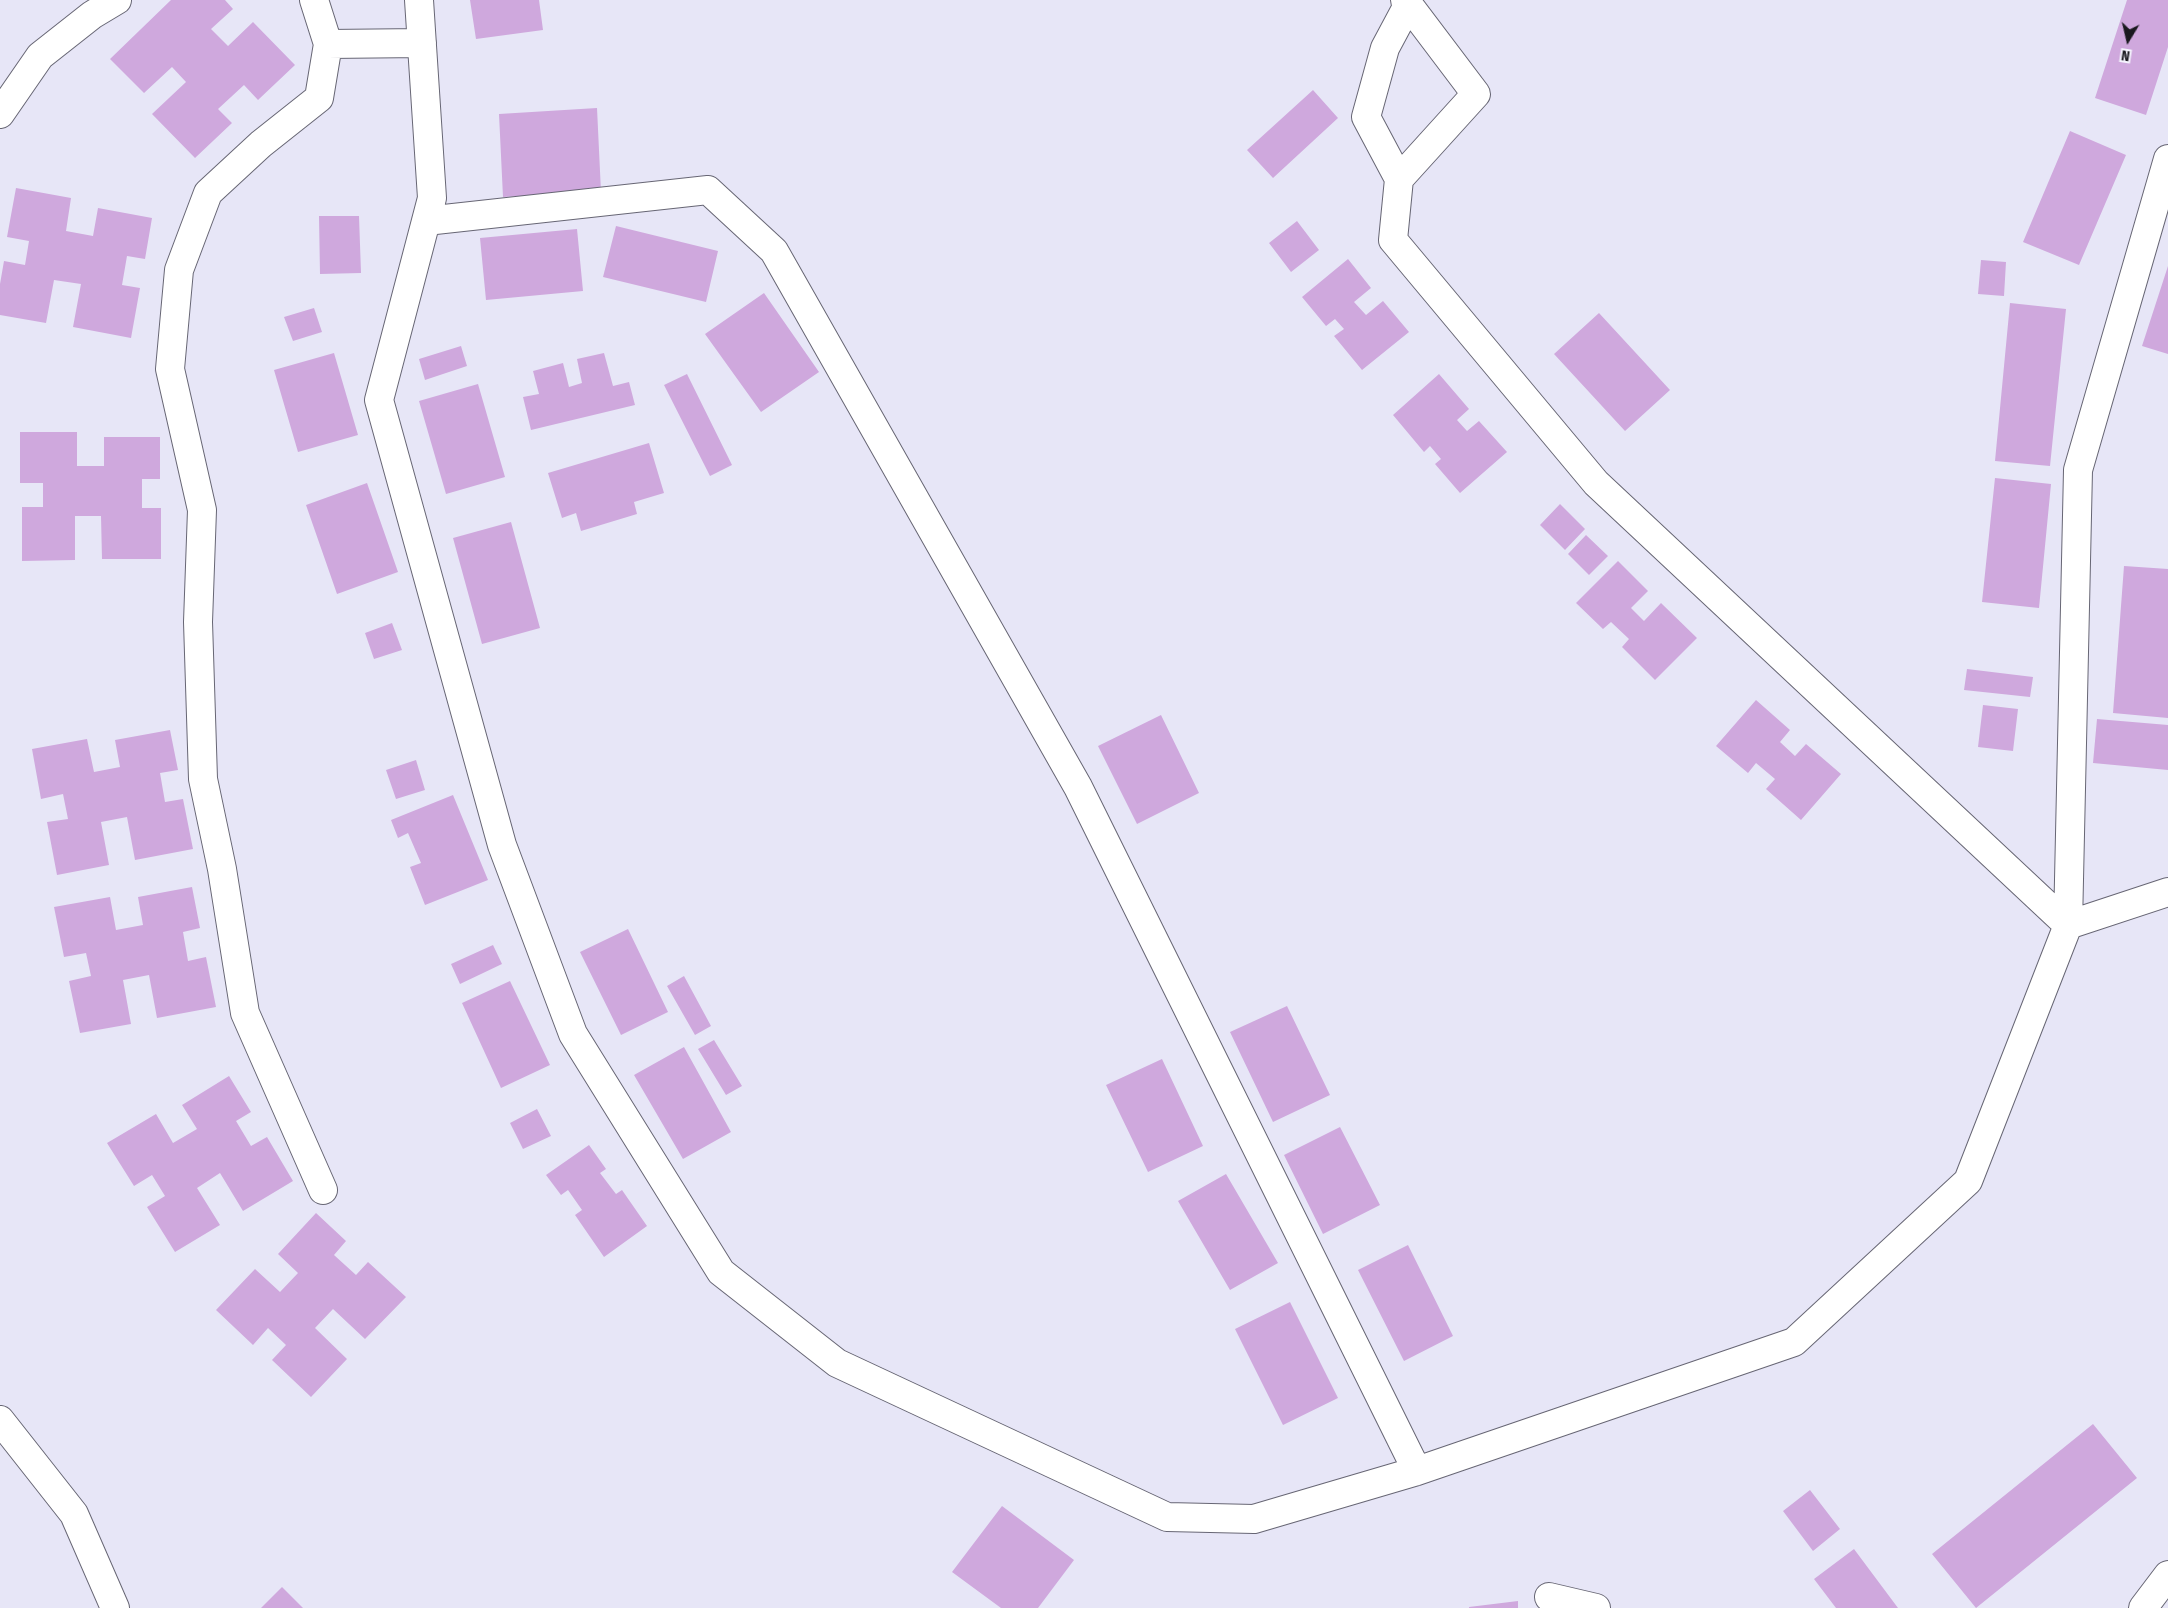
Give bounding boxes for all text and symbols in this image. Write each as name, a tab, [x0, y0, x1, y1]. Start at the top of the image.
north arrow	[2103, 15, 2153, 65]
text: N	[2120, 46, 2131, 64]

